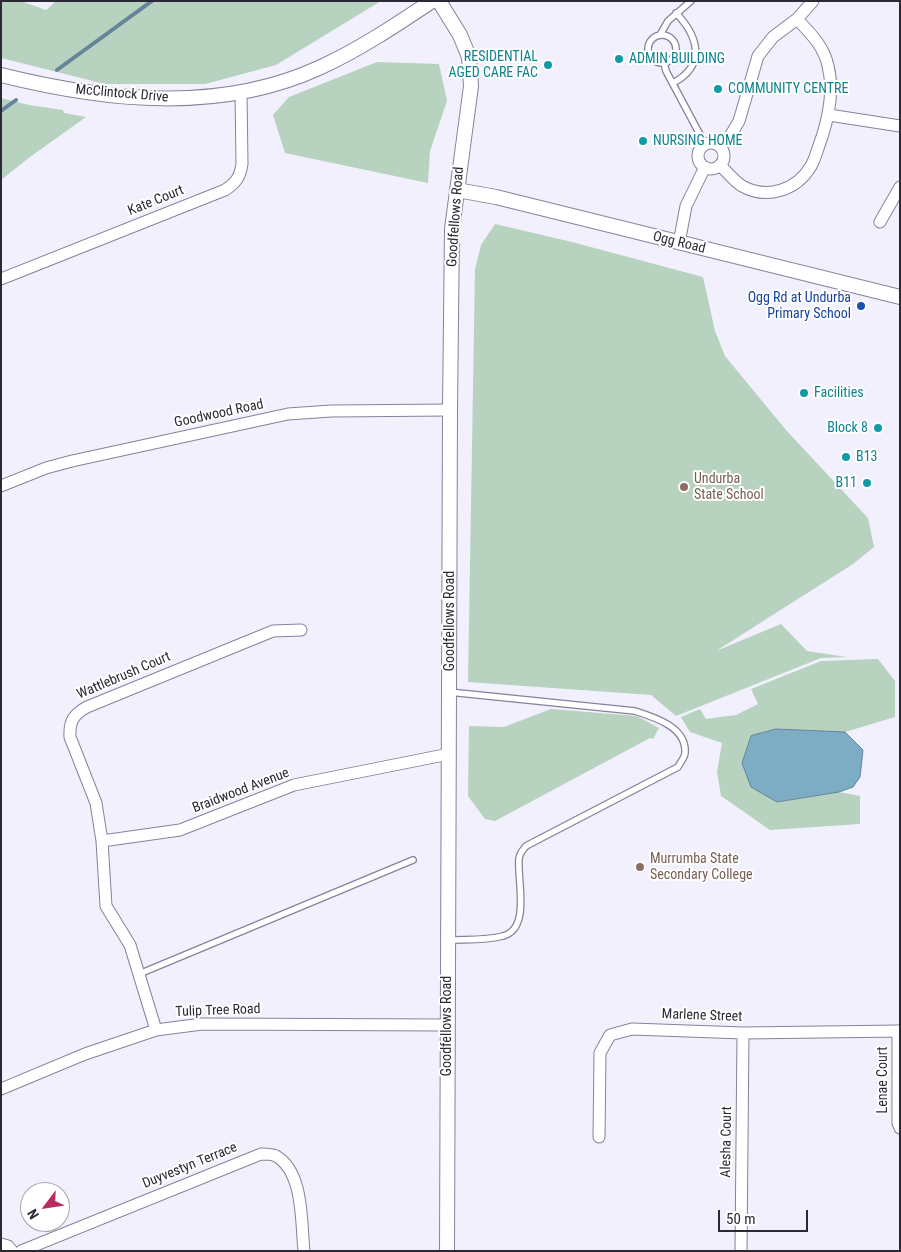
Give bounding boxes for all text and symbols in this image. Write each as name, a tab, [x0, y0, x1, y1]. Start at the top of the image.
place label: RESIDENTIAL AGED CARE FAC	[448, 49, 538, 82]
place label: ADMIN BUILDING	[629, 51, 725, 67]
marker: ADMIN BUILDING	[613, 53, 625, 65]
marker: RESIDENTIAL AGED CARE FAC	[542, 59, 554, 71]
place label: COMMUNITY CENTRE	[728, 81, 848, 97]
street label: McClintock Drive	[75, 82, 169, 106]
marker: COMMUNITY CENTRE	[712, 83, 724, 95]
place label: NURSING HOME	[653, 133, 743, 149]
marker: NURSING HOME	[637, 135, 649, 147]
street label: Goodfellows Road	[444, 166, 468, 268]
street label: Kate Court	[126, 182, 186, 220]
street label: Ogg Road	[651, 228, 707, 258]
place label: Ogg Rd at Undurba Primary School	[748, 290, 851, 322]
marker: Ogg Rd at Undurba Primary School	[855, 300, 867, 312]
place label: Facilities	[814, 385, 864, 401]
marker: Facilities	[798, 387, 810, 399]
street label: Goodwood Road	[173, 396, 265, 432]
place label: Block 8	[827, 420, 868, 436]
marker: Block 8	[872, 422, 884, 434]
place label: B13	[856, 449, 877, 465]
marker: B13	[840, 451, 852, 463]
place label: Undurba State School	[694, 471, 764, 504]
place label: B11	[836, 475, 857, 491]
marker: B11	[861, 477, 873, 489]
marker: Undurba State School	[678, 481, 690, 493]
street label: Goodfellows Road	[442, 571, 458, 671]
street label: Wattlebrush Court	[75, 649, 173, 703]
street label: Braidwood Avenue	[190, 765, 292, 817]
place label: Murrumba State Secondary College	[650, 851, 753, 884]
marker: Murrumba State Secondary College	[634, 861, 646, 873]
street label: Goodfellows Road	[439, 976, 455, 1076]
street label: Tulip Tree Road	[175, 1001, 261, 1021]
street label: Marlene Street	[661, 1006, 743, 1026]
street label: Lenae Court	[875, 1047, 891, 1113]
street label: Alesha Court	[718, 1106, 736, 1178]
street label: Duyvestyn Terrace	[140, 1139, 240, 1193]
north arrow	[20, 1182, 70, 1232]
scale bar	[721, 1200, 811, 1232]
text: N	[24, 1206, 42, 1222]
text: 50 m	[726, 1210, 756, 1228]

